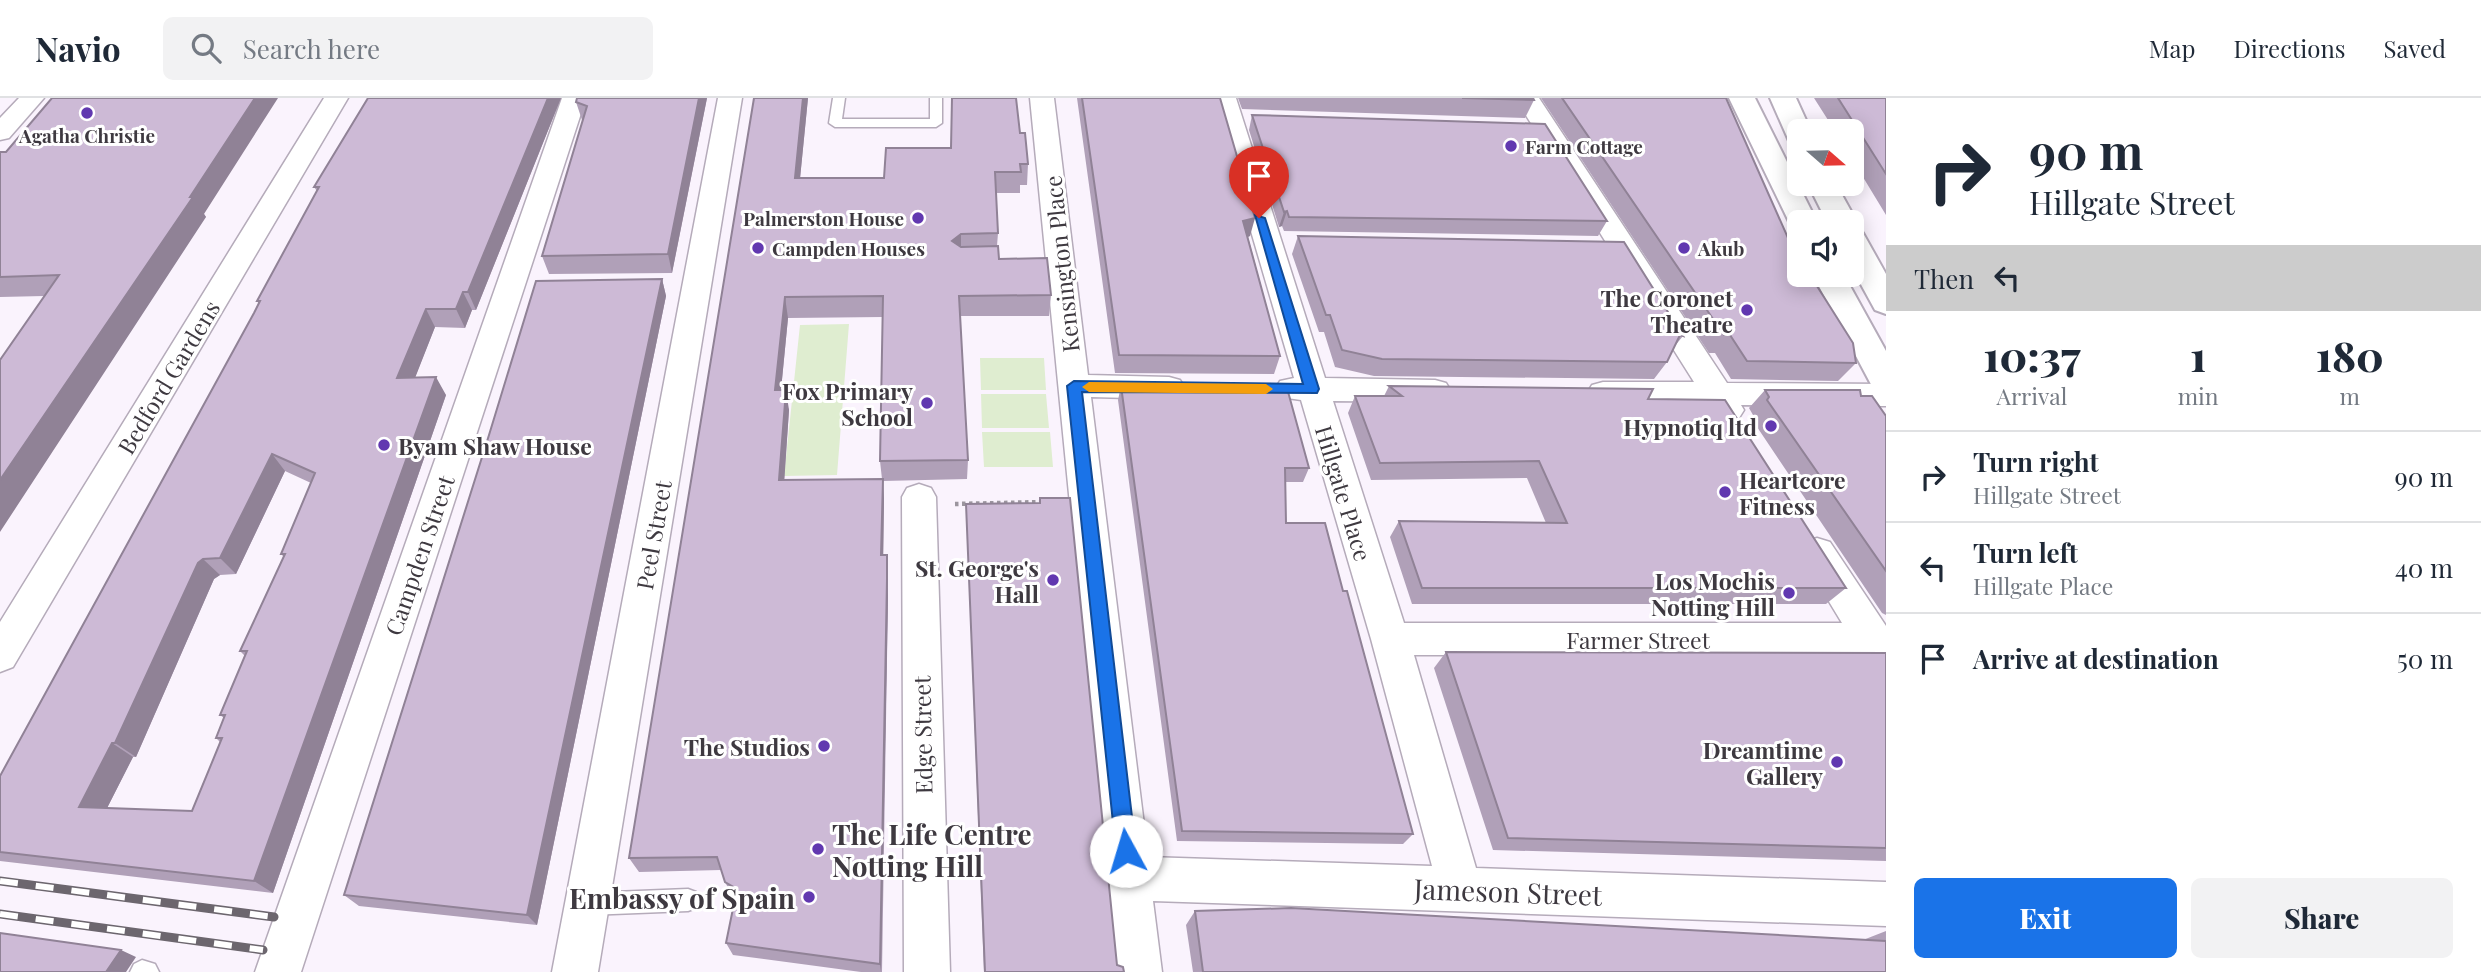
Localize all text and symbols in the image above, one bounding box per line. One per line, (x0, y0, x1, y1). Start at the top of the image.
search box (163, 17, 653, 80)
text: Navio (35, 26, 121, 70)
icon: search (187, 29, 225, 67)
text: Search here (243, 31, 380, 66)
text: Map (2149, 32, 2195, 64)
text: Directions (2233, 32, 2346, 64)
text: Saved (2384, 32, 2446, 64)
marker: Agatha Christie (79, 105, 95, 121)
text: 90 m (2029, 117, 2143, 182)
north arrow (1787, 119, 1864, 196)
map controls (1787, 119, 1864, 287)
place label: Agatha Christie (18, 122, 155, 148)
icon: right (1914, 126, 2005, 217)
place label: Farm Cottage (1525, 133, 1643, 159)
marker: Farm Cottage (1503, 138, 1519, 154)
pin (1229, 146, 1289, 218)
icon: arrive (1240, 157, 1278, 195)
street label: Kensington Place (1036, 174, 1086, 354)
text: Hillgate Street (2029, 180, 2235, 223)
place label: Palmerston House (743, 205, 904, 231)
marker: Palmerston House (910, 210, 926, 226)
button: sound (1787, 210, 1864, 287)
place label: Campden Houses (772, 235, 925, 261)
place label: Akub (1697, 235, 1744, 261)
marker: Campden Houses (750, 240, 766, 256)
marker: Akub (1676, 240, 1692, 256)
icon: left (1988, 259, 2026, 297)
text: Then (1914, 261, 1974, 296)
place label: The Coronet Theatre (1600, 282, 1734, 339)
street label: Bedford Gardens (110, 294, 226, 460)
marker: The Coronet Theatre (1739, 302, 1755, 318)
text: 10:37 (1983, 327, 2081, 383)
text: 1 (2190, 327, 2206, 383)
text: 180 (2316, 327, 2384, 383)
place label: Fox Primary School (782, 375, 913, 432)
text: Arrival (1996, 380, 2067, 411)
text: min (2178, 380, 2219, 411)
text: m (2340, 380, 2360, 411)
marker: Fox Primary School (919, 395, 935, 411)
place label: Hypnotiq ltd (1623, 411, 1757, 442)
marker: Hypnotiq ltd (1763, 418, 1779, 434)
street label: Hillgate Place (1309, 421, 1379, 565)
place label: Byam Shaw House (398, 430, 592, 461)
marker: Byam Shaw House (376, 437, 392, 453)
text: Turn right (1973, 444, 2099, 479)
icon: right (1914, 458, 1952, 496)
text: 90 m (2395, 459, 2453, 494)
place label: Heartcore Fitness (1739, 464, 1846, 521)
street label: Campden Street (377, 470, 461, 639)
street label: Peel Street (628, 477, 678, 592)
text: Hillgate Street (1973, 479, 2121, 510)
marker: Heartcore Fitness (1717, 484, 1733, 500)
text: Turn left (1973, 535, 2078, 570)
icon: left (1914, 549, 1952, 587)
text: 40 m (2395, 550, 2453, 585)
place label: St. George's Hall (915, 552, 1039, 609)
place label: Los Mochis Notting Hill (1651, 565, 1775, 622)
text: Hillgate Place (1973, 570, 2113, 601)
marker: St. George's Hall (1045, 572, 1061, 588)
marker: Los Mochis Notting Hill (1781, 585, 1797, 601)
street label: Farmer Street (1566, 624, 1711, 655)
icon: arrive (1914, 640, 1952, 678)
text: Arrive at destination (1973, 641, 2219, 676)
text: 50 m (2397, 641, 2453, 676)
street label: Edge Street (905, 675, 939, 794)
place label: The Studios (684, 731, 810, 762)
place label: Dreamtime Gallery (1703, 734, 1823, 791)
marker: The Studios (816, 738, 832, 754)
marker: Dreamtime Gallery (1829, 754, 1845, 770)
position arrow (1089, 814, 1163, 888)
place label: The Life Centre Notting Hill (832, 815, 1032, 884)
marker: The Life Centre Notting Hill (810, 841, 826, 857)
street label: Jameson Street (1412, 869, 1604, 913)
button: Exit (1914, 878, 2177, 958)
button: Share (2191, 878, 2453, 958)
place label: Embassy of Spain (569, 879, 795, 916)
marker: Embassy of Spain (801, 889, 817, 905)

